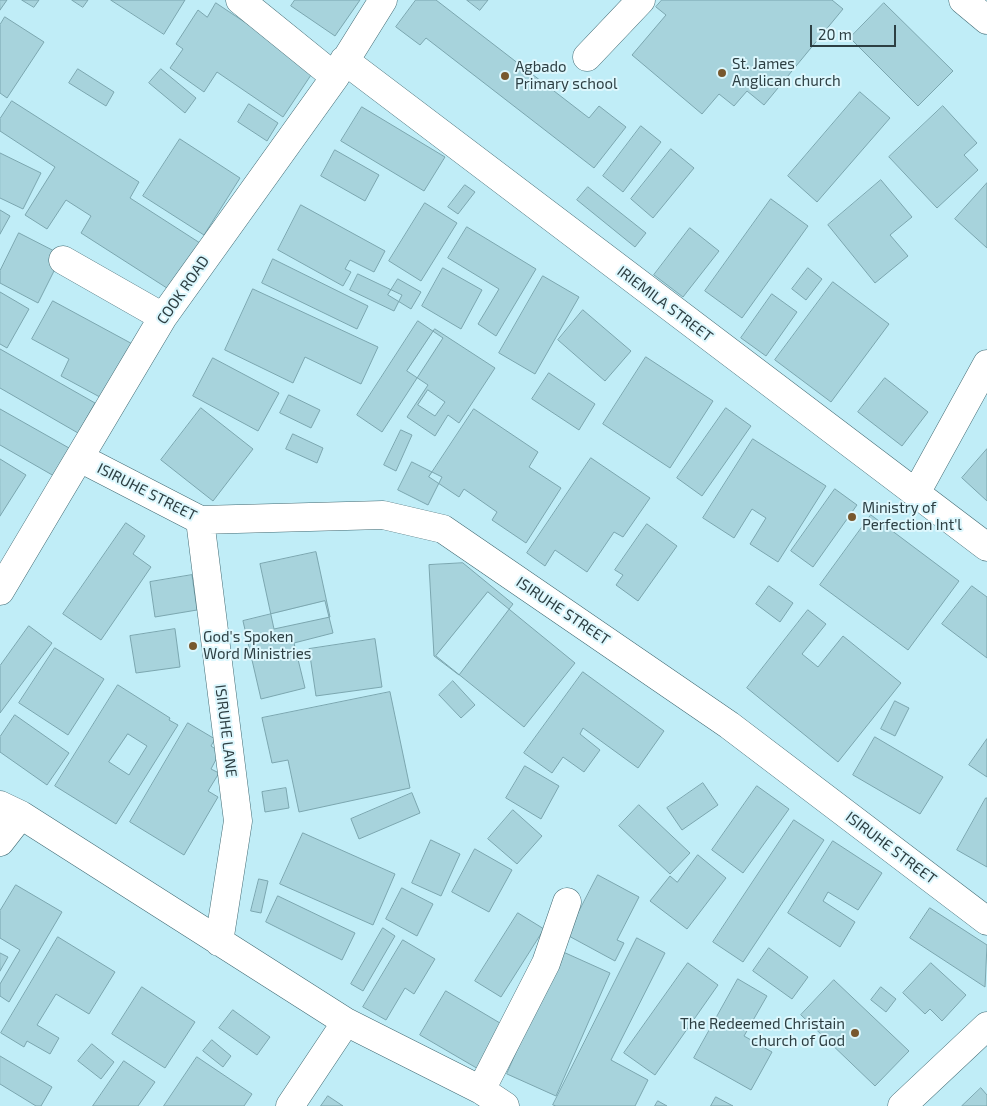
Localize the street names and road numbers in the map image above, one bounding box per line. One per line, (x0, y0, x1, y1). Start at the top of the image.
street label: COOK ROAD (153, 252, 213, 328)
street label: IRIEMILA STREET (614, 262, 716, 346)
street label: ISIRUHE STREET (94, 459, 200, 525)
street label: ISIRUHE STREET (513, 573, 613, 649)
street label: ISIRUHE LANE (211, 684, 241, 778)
street label: ISIRUHE STREET (842, 808, 940, 888)

